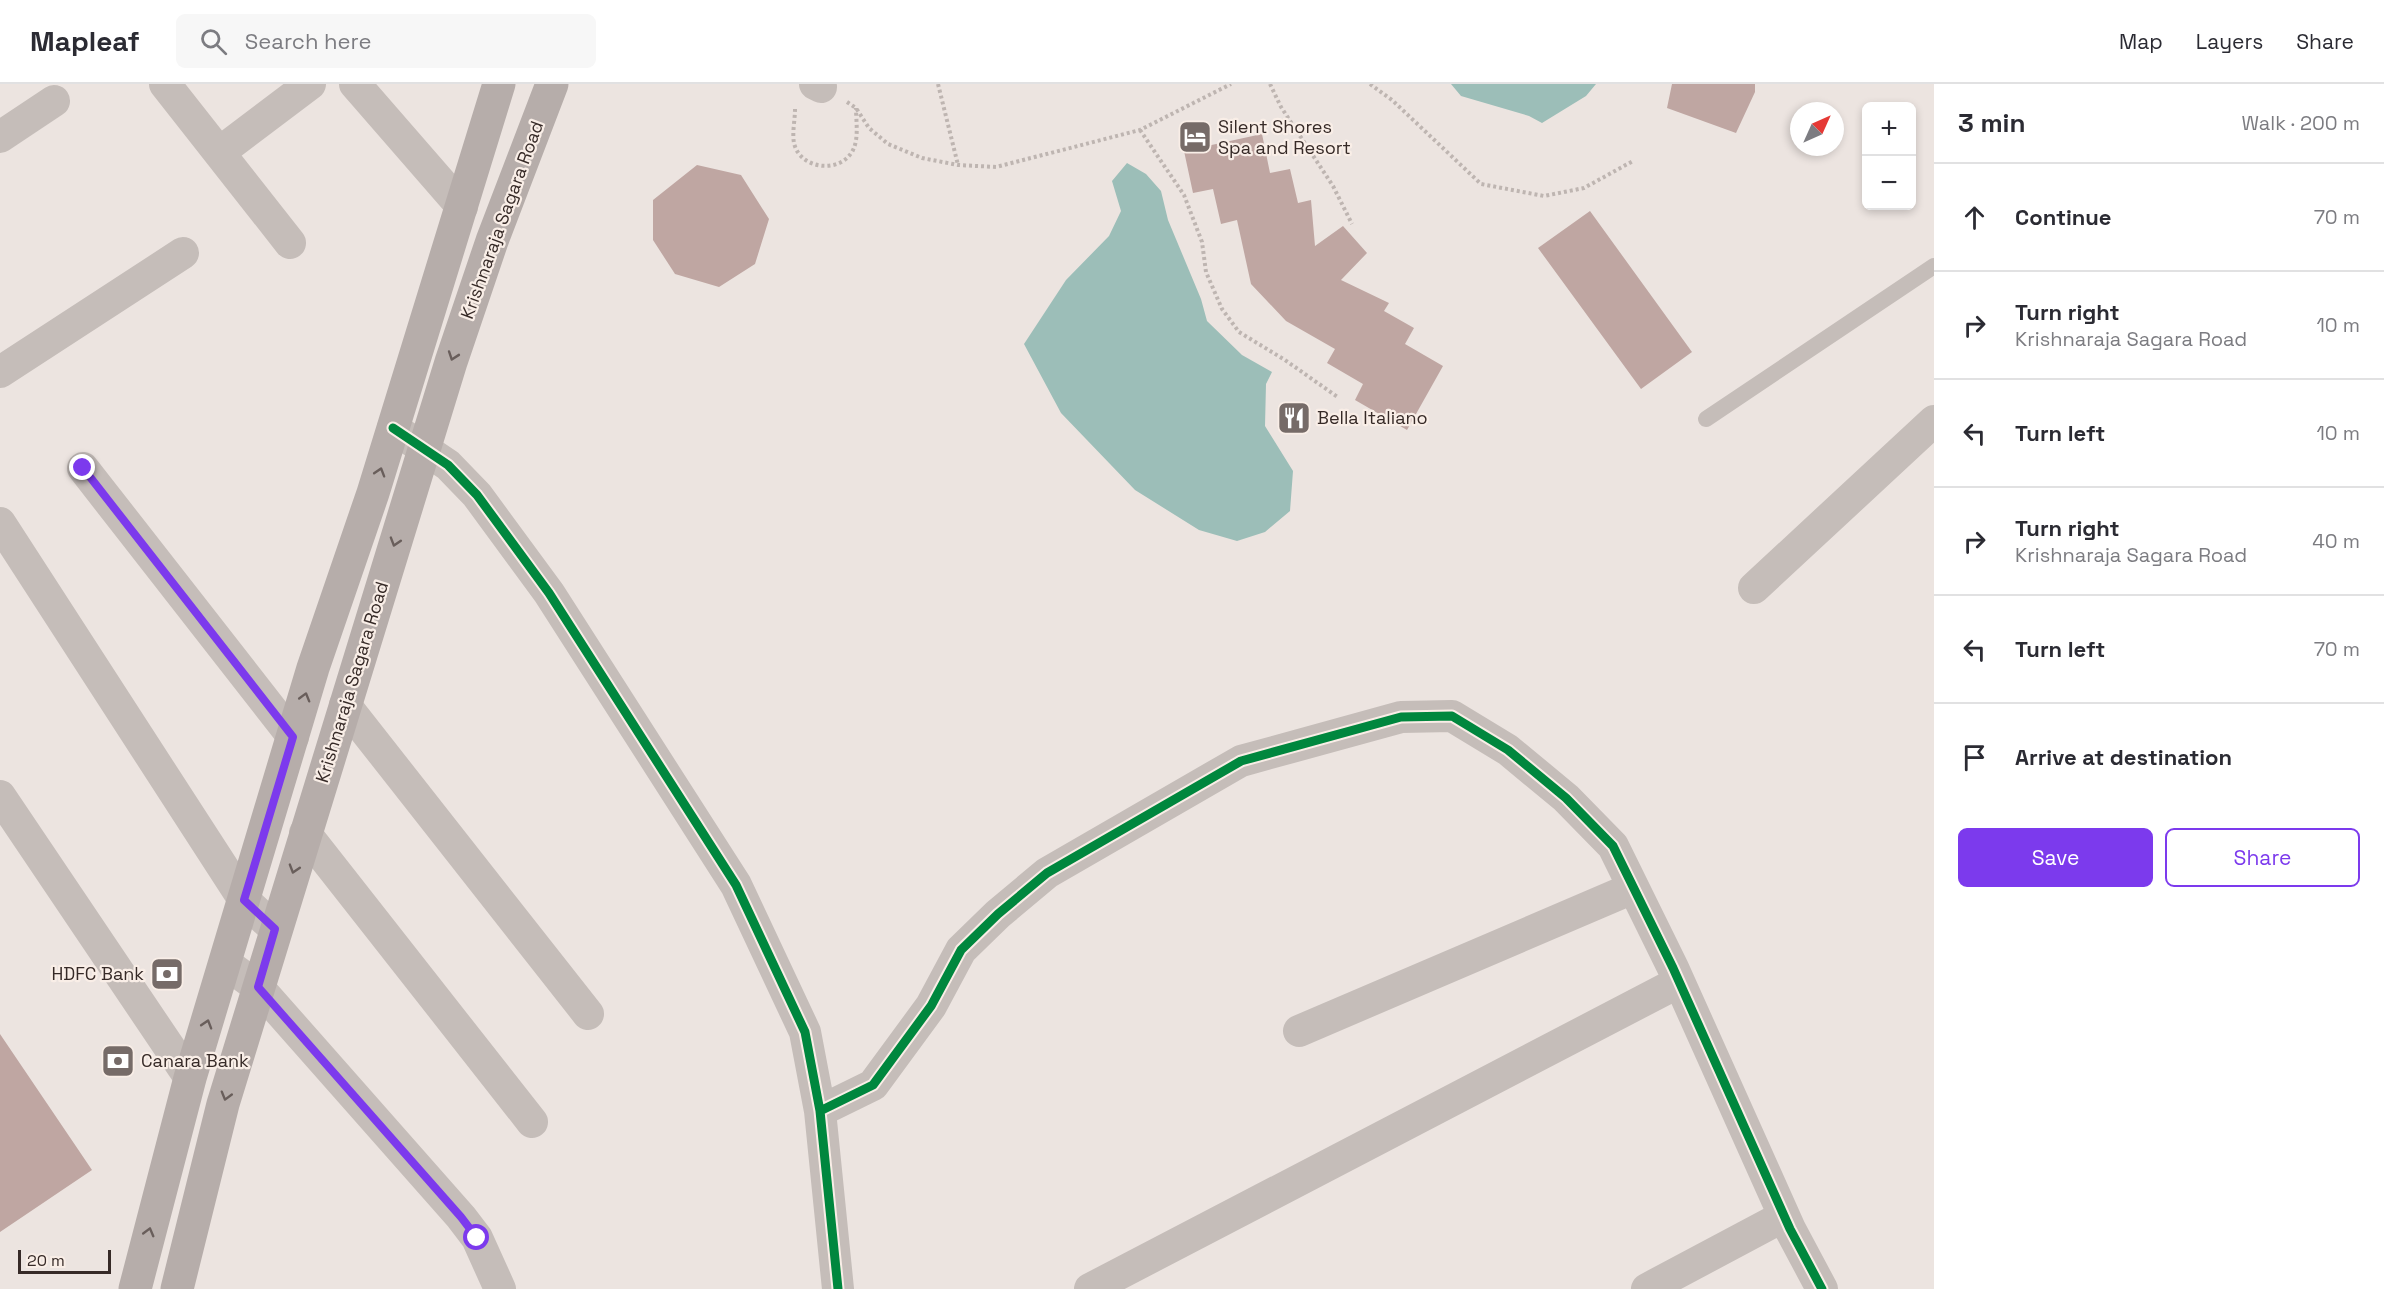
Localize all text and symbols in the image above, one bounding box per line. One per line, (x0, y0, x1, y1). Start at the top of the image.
search box (176, 14, 596, 68)
text: Mapleaf (30, 23, 140, 59)
icon: search (197, 25, 230, 58)
text: Search here (245, 27, 372, 55)
text: Map (2119, 28, 2163, 55)
text: Layers (2196, 28, 2263, 55)
text: Share (2296, 28, 2354, 55)
north arrow (1790, 102, 1844, 156)
map controls (1862, 102, 1916, 210)
button: + (1862, 102, 1916, 156)
text: 3 min (1958, 106, 2026, 140)
text: Walk · 200 m (2241, 110, 2360, 136)
place label: Silent Shores Spa and Resort (1218, 115, 1351, 159)
street label: Krishnaraja Sagara Road (455, 118, 548, 322)
hotel icon: Silent Shores Spa and Resort (1177, 119, 1213, 155)
button: − (1862, 156, 1916, 210)
icon: ahead (1958, 201, 1991, 234)
text: Continue (2015, 203, 2111, 231)
text: 70 m (2314, 204, 2360, 230)
text: Turn right (2015, 298, 2120, 326)
icon: right (1958, 309, 1991, 342)
text: 10 m (2316, 312, 2360, 338)
text: Krishnaraja Sagara Road (2015, 326, 2247, 352)
one-way arrow (447, 350, 460, 361)
restaurant icon: Bella Italiano (1276, 400, 1312, 436)
place label: Bella Italiano (1317, 406, 1428, 429)
icon: left (1958, 417, 1991, 450)
text: Turn left (2015, 419, 2105, 447)
text: 10 m (2316, 420, 2360, 446)
route end (69, 454, 95, 480)
one-way arrow (372, 467, 385, 478)
text: Turn right (2015, 514, 2120, 542)
icon: right (1958, 525, 1991, 558)
text: 40 m (2312, 528, 2360, 554)
one-way arrow (390, 536, 402, 547)
text: Krishnaraja Sagara Road (2015, 542, 2247, 568)
street label: Krishnaraja Sagara Road (310, 579, 393, 785)
icon: left (1958, 633, 1991, 666)
text: Turn left (2015, 635, 2105, 663)
text: 70 m (2314, 636, 2360, 662)
one-way arrow (298, 692, 310, 702)
icon: arrive (1958, 741, 1991, 774)
text: Arrive at destination (2015, 743, 2232, 771)
button: Save (1958, 828, 2153, 887)
button: Share (2165, 828, 2360, 887)
one-way arrow (289, 863, 301, 874)
bank icon: HDFC Bank (149, 956, 185, 992)
place label: HDFC Bank (52, 962, 144, 985)
one-way arrow (200, 1019, 212, 1030)
bank icon: Canara Bank (100, 1043, 136, 1079)
place label: Canara Bank (141, 1049, 249, 1072)
one-way arrow (221, 1090, 233, 1101)
route start (463, 1224, 489, 1250)
one-way arrow (142, 1228, 155, 1238)
scale bar (18, 1247, 111, 1274)
text: 20 m (27, 1250, 65, 1271)

